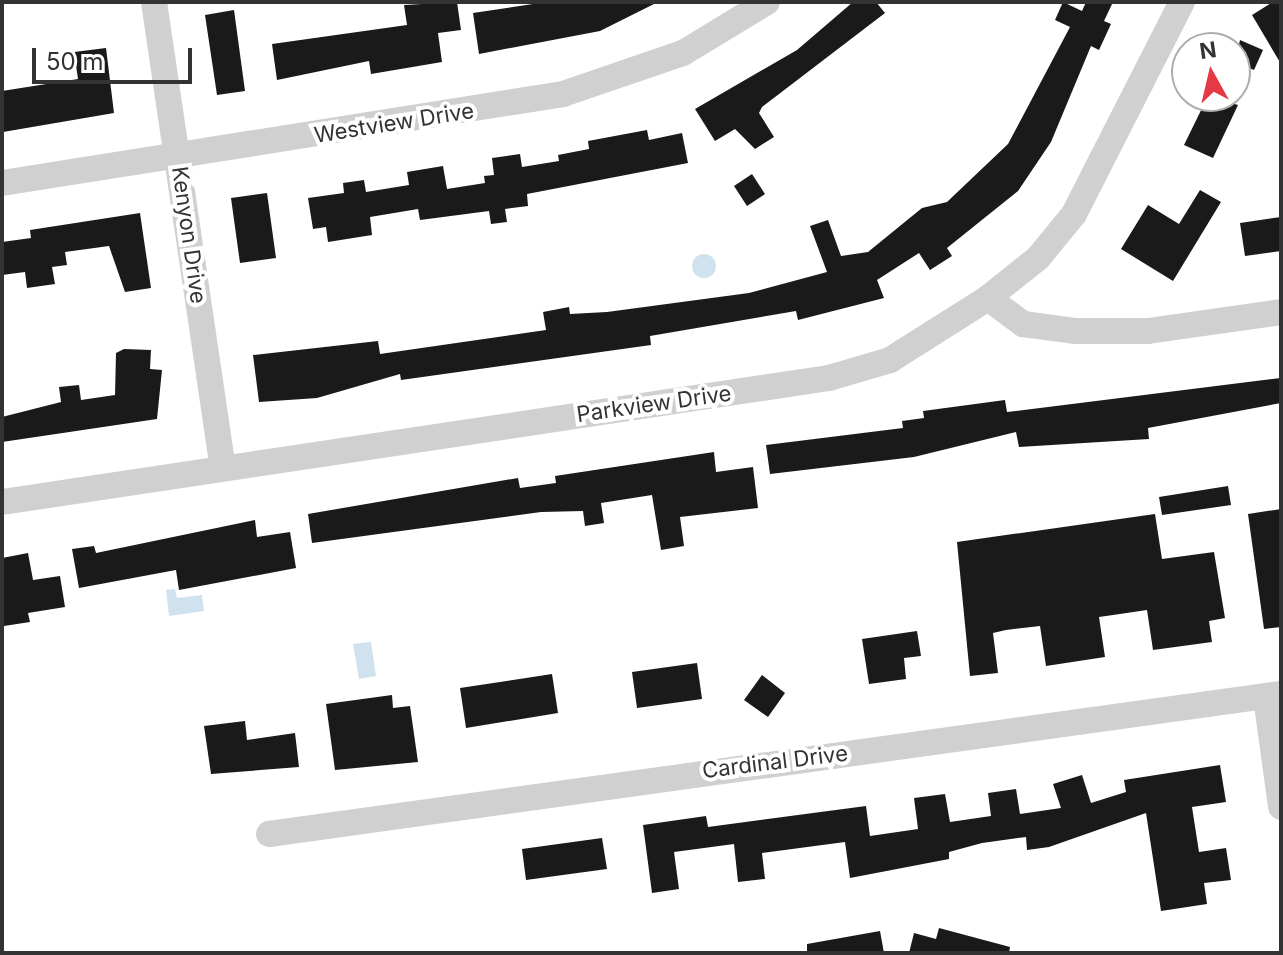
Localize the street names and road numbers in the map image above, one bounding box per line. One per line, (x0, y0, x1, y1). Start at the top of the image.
street label: Westview Drive (312, 97, 476, 149)
street label: Kenyon Drive (166, 165, 212, 305)
street label: Parkview Drive (575, 380, 733, 428)
street label: Cardinal Drive (701, 740, 849, 784)

